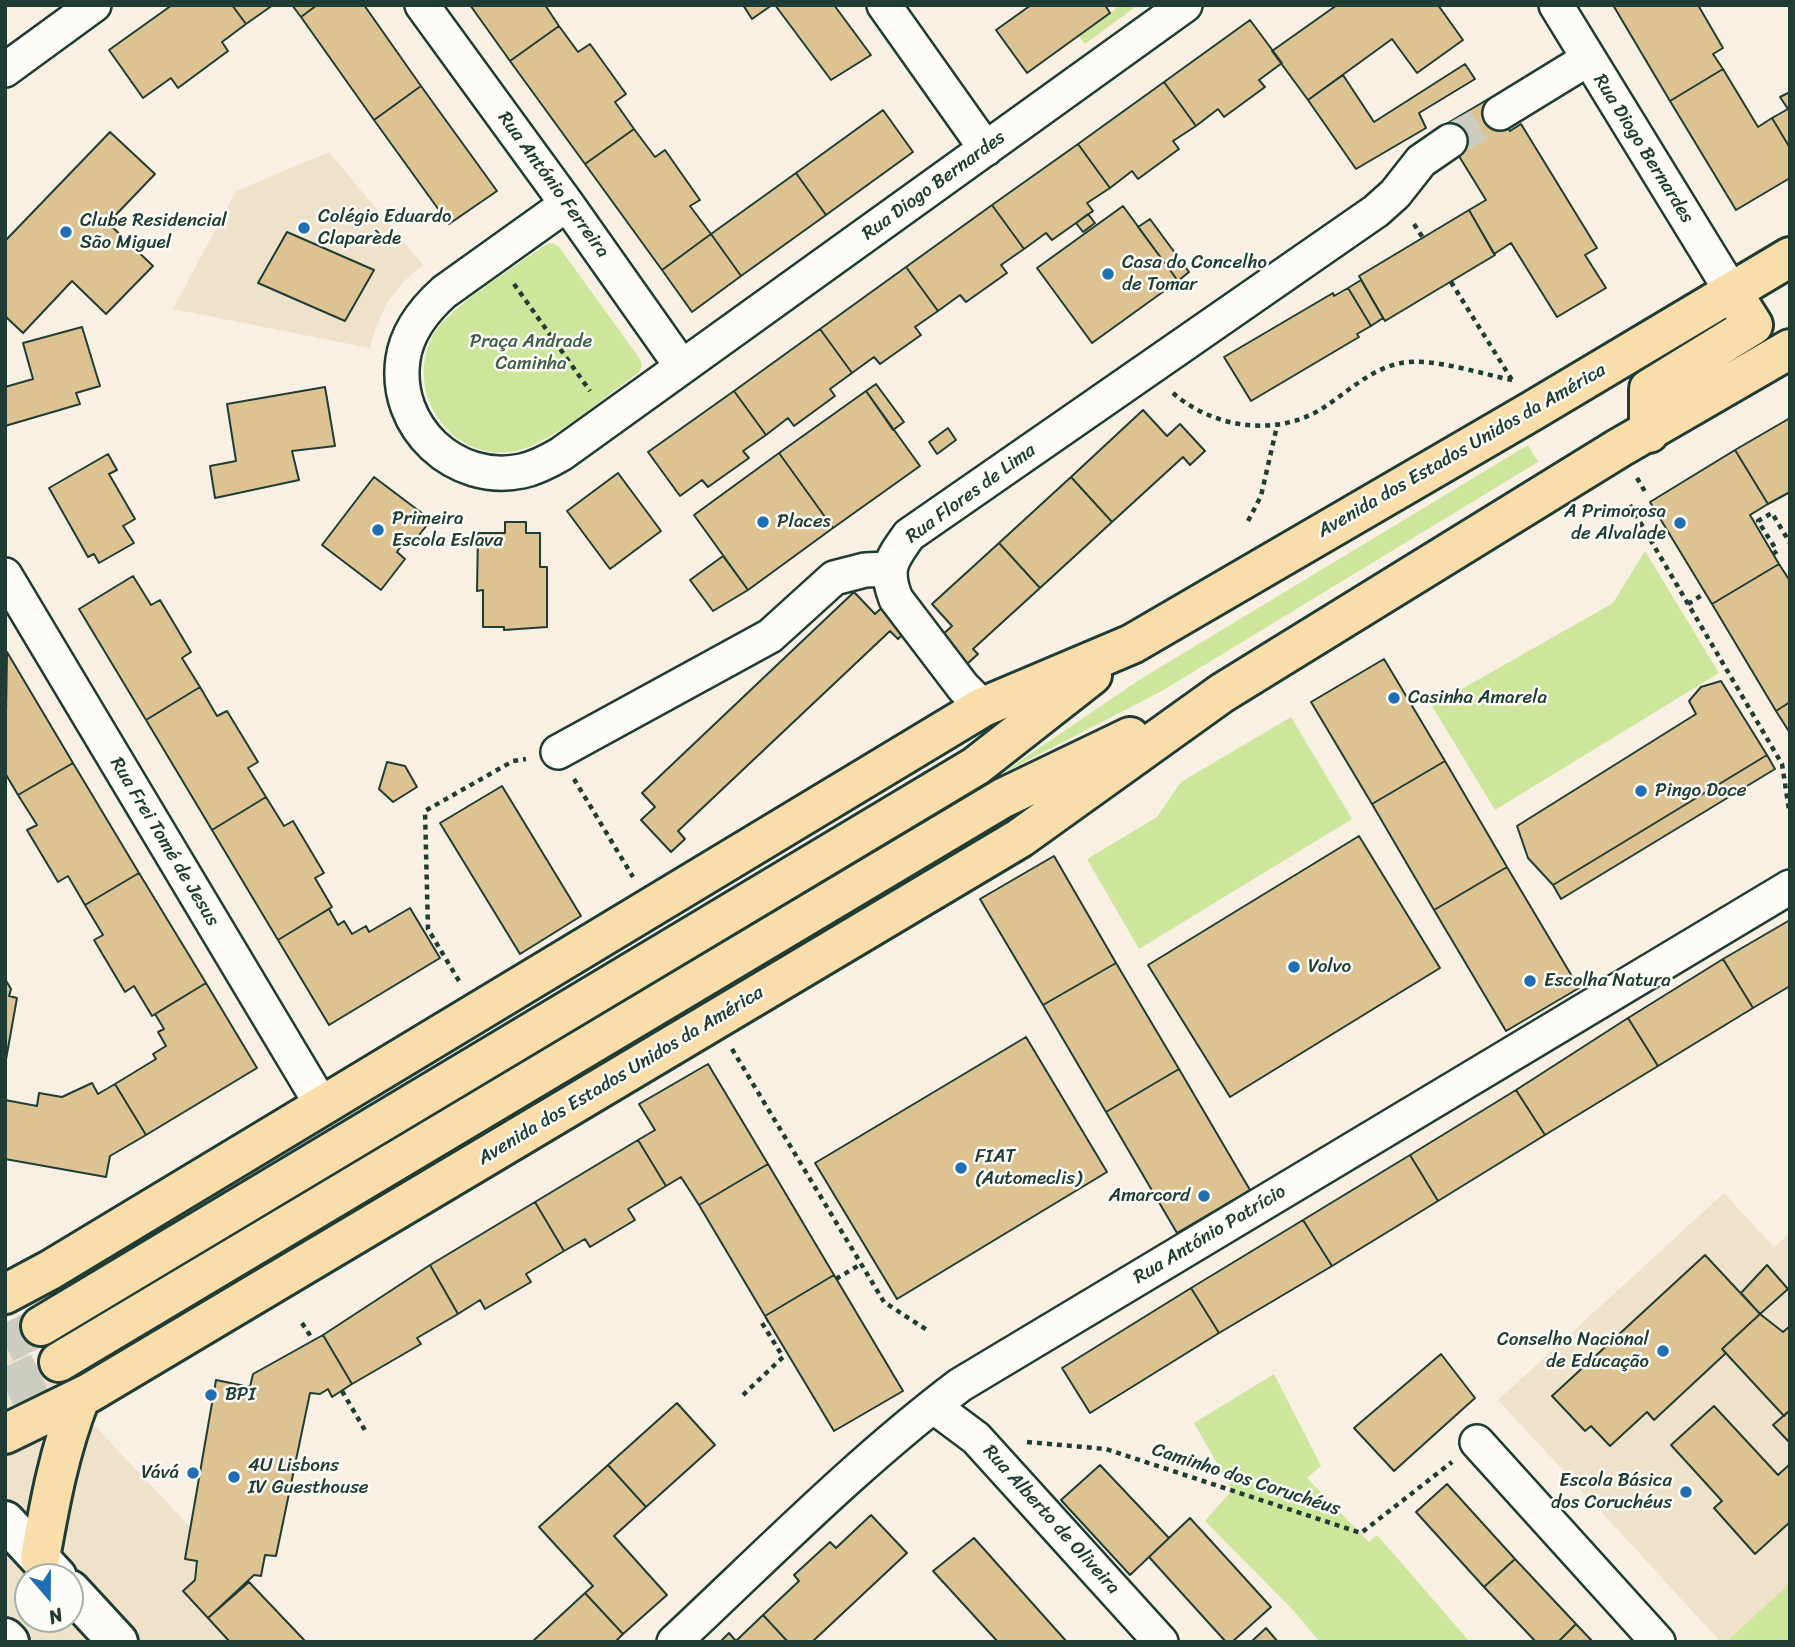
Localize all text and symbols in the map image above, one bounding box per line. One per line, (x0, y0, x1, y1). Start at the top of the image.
street label: Rua Diogo Bernardes (1588, 70, 1698, 228)
street label: Rua António Ferreira (492, 107, 614, 263)
street label: Rua Diogo Bernardes (858, 126, 1010, 246)
place label: Colégio Eduardo Claparède (318, 206, 451, 250)
place label: Clube Residencial São Miguel (80, 210, 227, 254)
marker: Colégio Eduardo Claparède (296, 220, 312, 236)
marker: Clube Residencial São Miguel (58, 224, 74, 240)
place label: Casa do Concelho de Tomar (1122, 252, 1267, 296)
marker: Casa do Concelho de Tomar (1100, 266, 1116, 282)
park label: Praça Andrade Caminha (470, 331, 592, 375)
street label: Avenida dos Estados Unidos da América (1314, 359, 1610, 543)
street label: Rua Flores de Lima (902, 439, 1040, 549)
place label: A Primorosa de Alvalade (1564, 501, 1666, 545)
place label: Primeira Escola Eslava (392, 508, 503, 552)
place label: Places (777, 511, 831, 533)
marker: Places (755, 514, 771, 530)
marker: A Primorosa de Alvalade (1672, 515, 1688, 531)
marker: Primeira Escola Eslava (370, 522, 386, 538)
place label: Casinha Amarela (1408, 687, 1547, 709)
marker: Casinha Amarela (1386, 690, 1402, 706)
street label: Rua Frei Tomé de Jesus (104, 753, 224, 931)
place label: Pingo Doce (1655, 780, 1746, 802)
marker: Pingo Doce (1633, 783, 1649, 799)
place label: Volvo (1308, 956, 1351, 978)
marker: Volvo (1286, 959, 1302, 975)
place label: Escolha Natura (1544, 970, 1671, 992)
marker: Escolha Natura (1522, 973, 1538, 989)
street label: Avenida dos Estados Unidos da América (474, 982, 768, 1170)
place label: FIAT (Automeclis) (975, 1146, 1082, 1190)
marker: FIAT (Automeclis) (953, 1160, 969, 1176)
street label: Rua António Patrício (1130, 1181, 1290, 1289)
place label: Amarcord (1109, 1185, 1190, 1207)
marker: Amarcord (1196, 1188, 1212, 1204)
place label: Conselho Nacional de Educação (1497, 1329, 1649, 1373)
marker: Conselho Nacional de Educação (1655, 1343, 1671, 1359)
place label: BPI (225, 1384, 256, 1406)
marker: BPI (203, 1387, 219, 1403)
street label: Caminho dos Coruchéus (1149, 1439, 1343, 1521)
street label: Rua Alberto de Oliveira (978, 1440, 1124, 1600)
place label: 4U Lisbons IV Guesthouse (248, 1455, 369, 1499)
place label: Vává (141, 1462, 179, 1484)
marker: Vává (185, 1465, 201, 1481)
marker: 4U Lisbons IV Guesthouse (226, 1469, 242, 1485)
place label: Escola Básica dos Coruchéus (1551, 1470, 1672, 1514)
marker: Escola Básica dos Coruchéus (1678, 1484, 1694, 1500)
north arrow (14, 1563, 84, 1633)
text: N (44, 1599, 68, 1634)

